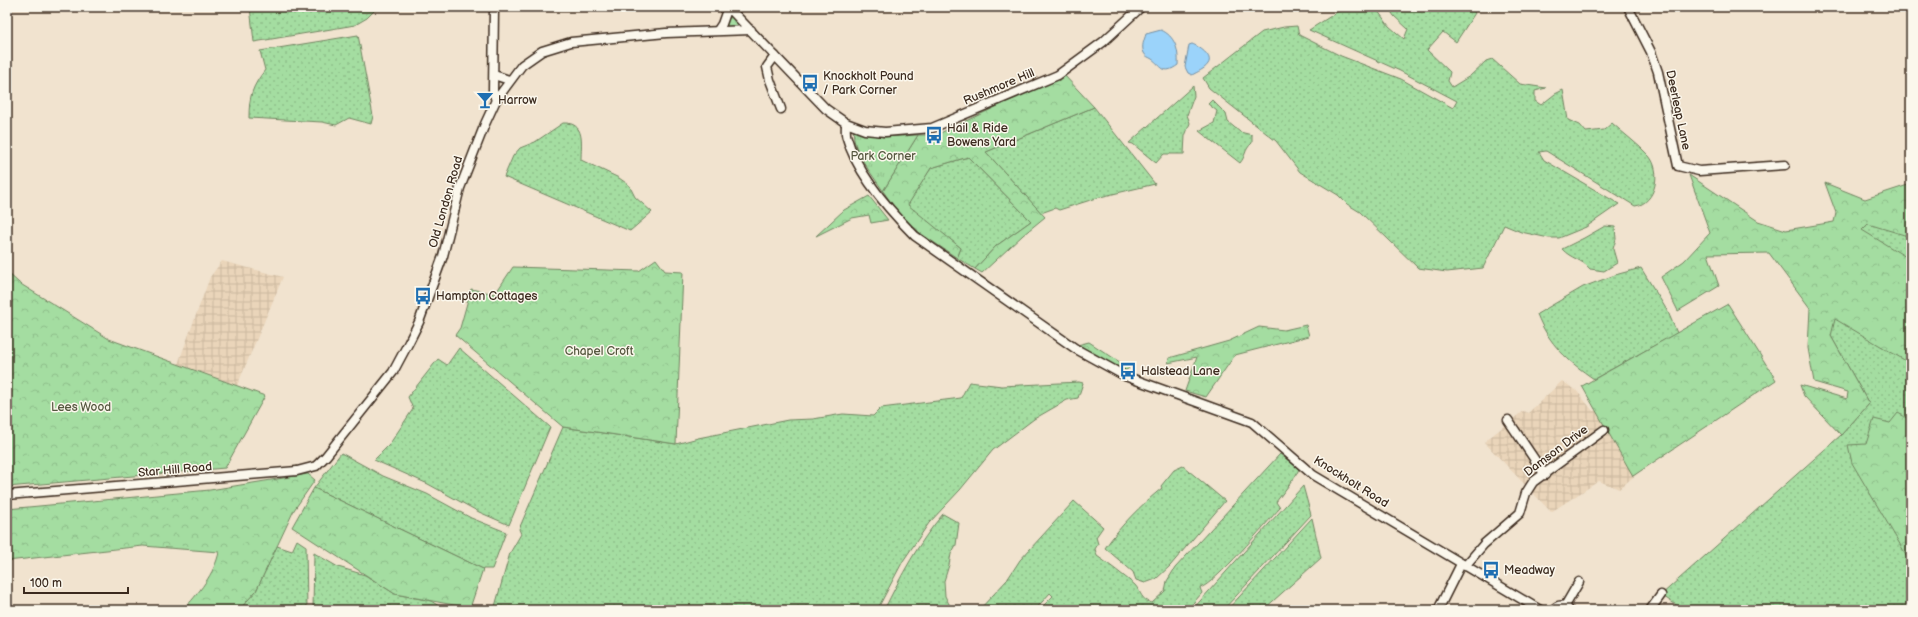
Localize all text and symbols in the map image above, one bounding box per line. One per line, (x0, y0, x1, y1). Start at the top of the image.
street label: Rushmore Hill (961, 65, 1037, 109)
place label: Knockholt Pound / Park Corner (823, 69, 914, 98)
street label: Deerleap Lane (1662, 69, 1694, 151)
bus stop icon: Knockholt Pound / Park Corner (800, 73, 820, 93)
bar icon: Harrow (475, 90, 495, 110)
place label: Harrow (498, 93, 537, 108)
place label: Hail & Ride Bowens Yard (947, 121, 1016, 150)
bus stop icon: Hail & Ride Bowens Yard (924, 125, 944, 145)
park label: Park Corner (850, 149, 916, 164)
street label: Old London Road (426, 154, 466, 250)
bus stop icon: Hampton Cottages (413, 286, 433, 306)
place label: Hampton Cottages (436, 289, 538, 304)
park label: Chapel Croft (565, 344, 634, 359)
bus stop icon: Halstead Lane (1118, 361, 1138, 381)
place label: Halstead Lane (1141, 364, 1220, 379)
park label: Lees Wood (51, 400, 111, 415)
street label: Damson Drive (1521, 422, 1591, 480)
street label: Knockholt Road (1311, 453, 1391, 511)
street label: Star Hill Road (137, 459, 213, 481)
bus stop icon: Meadway (1481, 560, 1501, 580)
place label: Meadway (1504, 563, 1555, 578)
scale bar (24, 569, 128, 595)
text: 100 m (30, 576, 62, 591)

